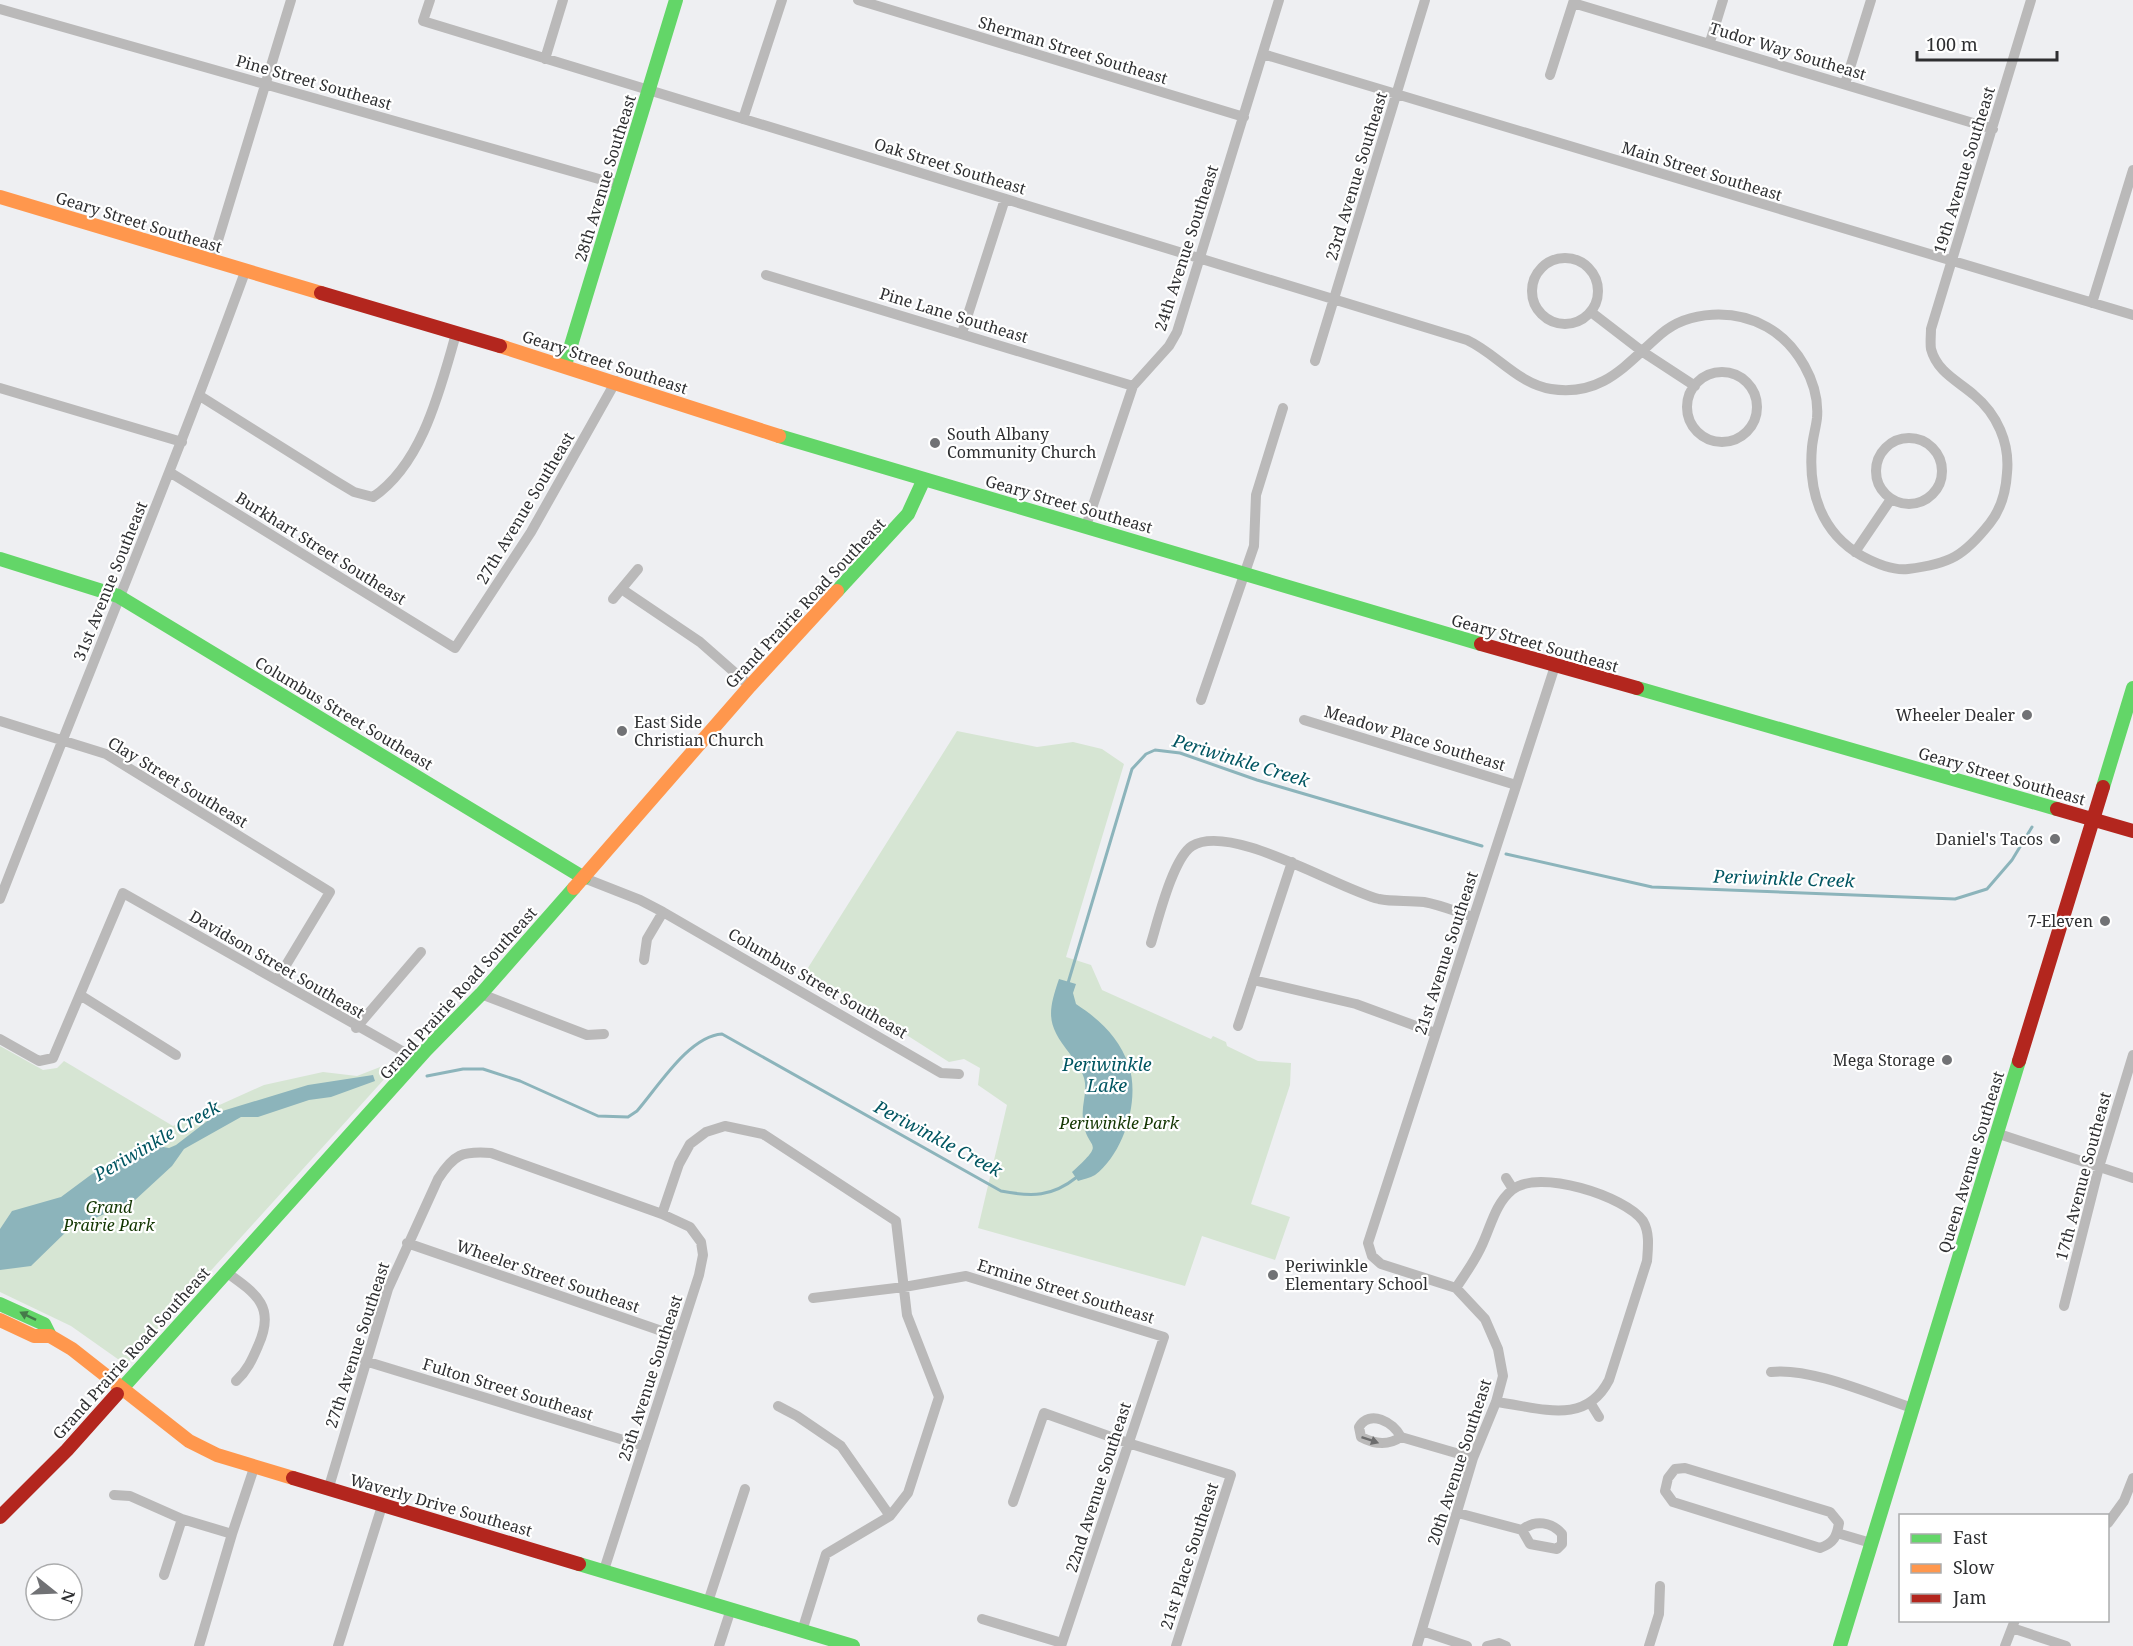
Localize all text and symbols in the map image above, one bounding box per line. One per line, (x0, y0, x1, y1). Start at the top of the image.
street label: Sherman Street Southeast (976, 11, 1171, 89)
street label: Tudor Way Southeast (1707, 17, 1869, 85)
scale bar (1917, 24, 2056, 62)
text: 100 m (1926, 32, 1978, 56)
street label: Pine Street Southeast (234, 49, 395, 115)
street label: 19th Avenue Southeast (1928, 83, 2000, 256)
street label: 23rd Avenue Southeast (1320, 89, 1392, 263)
street label: 28th Avenue Southeast (569, 91, 641, 264)
street label: Oak Street Southeast (871, 132, 1029, 200)
street label: Main Street Southeast (1619, 136, 1785, 206)
street label: 24th Avenue Southeast (1149, 162, 1223, 334)
street label: Geary Street Southeast (53, 186, 225, 258)
street label: Pine Lane Southeast (877, 282, 1031, 348)
street label: Geary Street Southeast (519, 325, 691, 399)
place label: South Albany Community Church (947, 423, 1096, 463)
street label: 27th Avenue Southeast (471, 428, 579, 588)
marker: South Albany Community Church (928, 436, 942, 450)
street label: Geary Street Southeast (983, 470, 1155, 538)
street label: Burkhart Street Southeast (232, 486, 411, 610)
street label: 31st Avenue Southeast (68, 497, 152, 664)
street label: Grand Prairie Road Southeast (720, 513, 890, 693)
street label: Geary Street Southeast (1449, 609, 1621, 677)
street label: Columbus Street Southeast (251, 651, 437, 775)
street label: Meadow Place Southeast (1322, 700, 1509, 776)
place label: Wheeler Dealer (1895, 704, 2015, 726)
marker: Wheeler Dealer (2020, 708, 2034, 722)
place label: East Side Christian Church (634, 711, 764, 751)
marker: East Side Christian Church (615, 724, 629, 738)
water label: Periwinkle Creek (1169, 728, 1313, 792)
street label: Clay Street Southeast (104, 731, 252, 833)
street label: Geary Street Southeast (1916, 742, 2088, 810)
place label: Daniel's Tacos (1936, 828, 2043, 850)
marker: Daniel's Tacos (2048, 832, 2062, 846)
water label: Periwinkle Creek (1712, 864, 1856, 892)
street label: 21st Avenue Southeast (1409, 868, 1483, 1037)
street label: Grand Prairie Road Southeast (374, 902, 542, 1084)
street label: Davidson Street Southeast (185, 905, 369, 1023)
place label: 7-Eleven (2027, 910, 2093, 932)
marker: 7-Eleven (2098, 914, 2112, 928)
street label: Columbus Street Southeast (724, 923, 912, 1044)
place label: Mega Storage (1833, 1049, 1935, 1071)
water label: Periwinkle Lake (1061, 1052, 1152, 1097)
marker: Mega Storage (1940, 1053, 1954, 1067)
street label: Queen Avenue Southeast (1933, 1068, 2009, 1256)
street label: 17th Avenue Southeast (2050, 1089, 2116, 1263)
water label: Periwinkle Creek (88, 1094, 224, 1186)
water label: Periwinkle Creek (869, 1094, 1007, 1182)
park label: Periwinkle Park (1058, 1112, 1180, 1134)
park label: Grand Prairie Park (62, 1196, 156, 1236)
street label: Wheeler Street Southeast (453, 1234, 643, 1318)
street label: Ermine Street Southeast (975, 1254, 1157, 1329)
place label: Periwinkle Elementary School (1285, 1255, 1428, 1295)
street label: 27th Avenue Southeast (320, 1259, 394, 1431)
street label: Grand Prairie Road Southeast (47, 1262, 215, 1444)
marker: Periwinkle Elementary School (1266, 1268, 1280, 1282)
street label: 25th Avenue Southeast (613, 1292, 687, 1464)
one-way arrow (19, 1312, 36, 1321)
street label: Fulton Street Southeast (420, 1353, 596, 1425)
street label: 20th Avenue Southeast (1422, 1376, 1496, 1548)
street label: 22nd Avenue Southeast (1060, 1399, 1136, 1575)
one-way arrow (1362, 1435, 1380, 1445)
street label: Waverly Drive Southeast (347, 1468, 535, 1542)
street label: 21st Place Southeast (1155, 1479, 1223, 1632)
legend (1899, 1514, 2109, 1622)
text: Fast (1953, 1525, 1988, 1549)
text: Slow (1953, 1555, 1995, 1579)
north arrow (24, 1562, 84, 1622)
text: Jam (1952, 1585, 1987, 1609)
text: N (56, 1587, 81, 1606)

